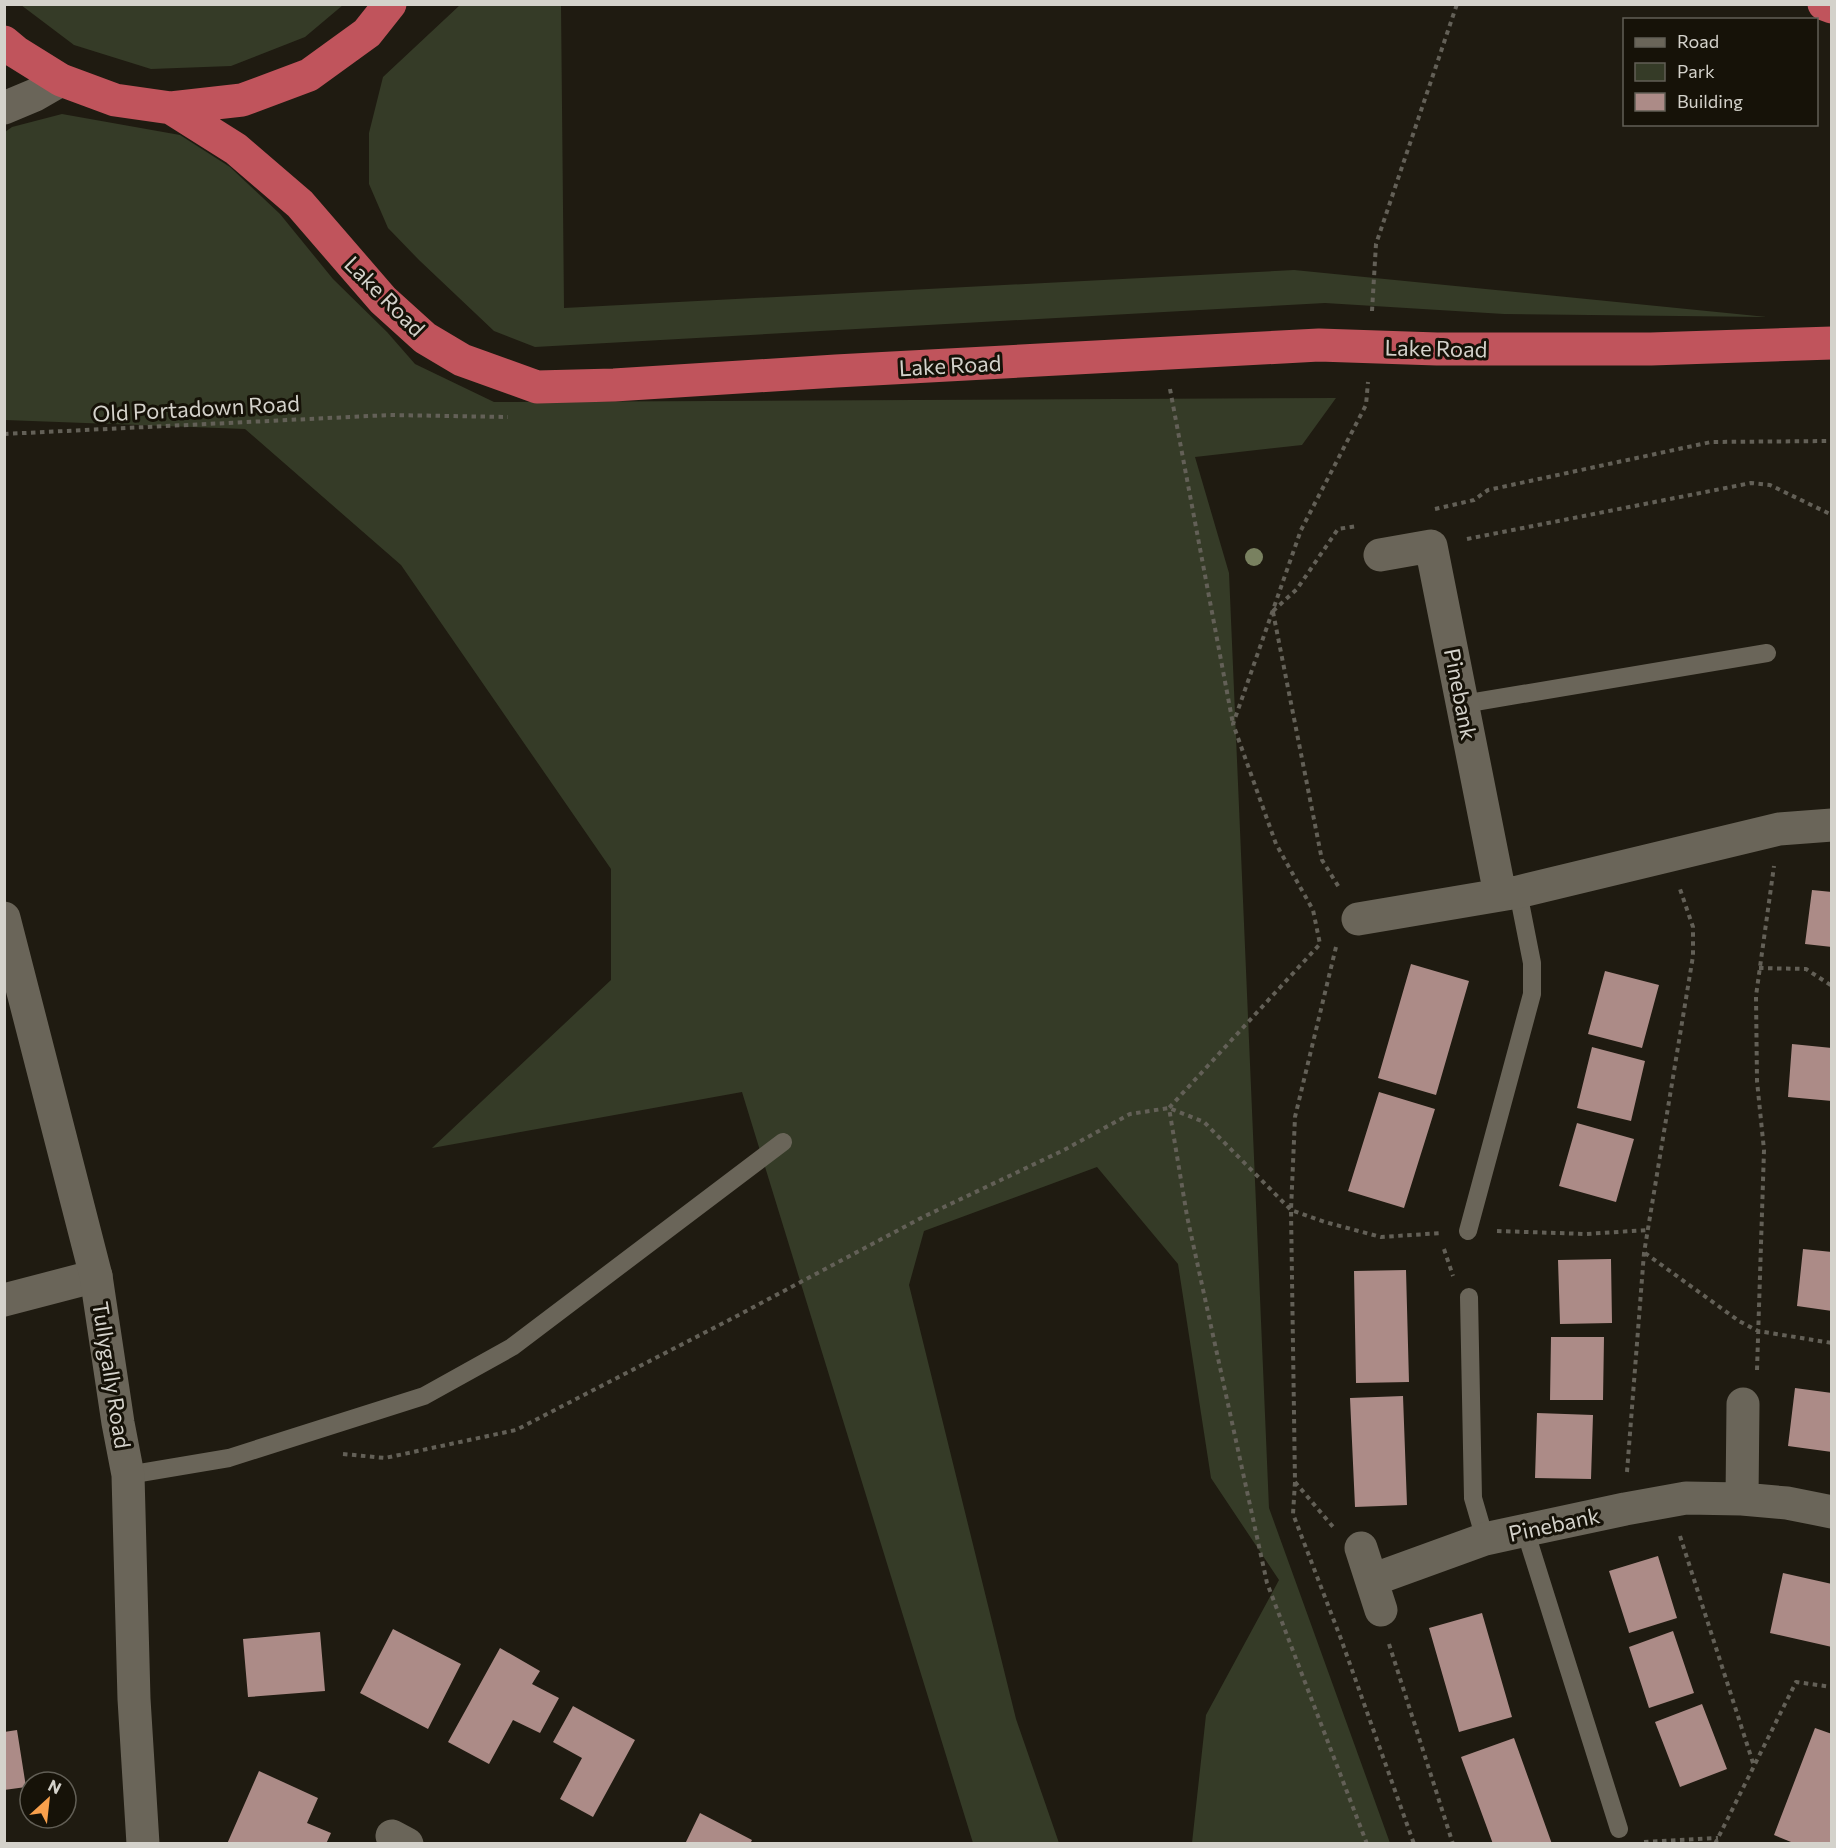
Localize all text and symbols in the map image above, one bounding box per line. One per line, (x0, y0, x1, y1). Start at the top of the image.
legend (1623, 18, 1818, 126)
text: Road (1677, 30, 1719, 52)
text: Park (1677, 60, 1715, 82)
text: Building (1677, 90, 1743, 112)
street label: Lake Road (339, 250, 431, 342)
street label: Lake Road (1384, 334, 1488, 362)
street label: Lake Road (898, 349, 1002, 381)
street label: Old Portadown Road (92, 389, 300, 427)
street label: Pinebank (1439, 646, 1483, 742)
street label: Tullygally Road (87, 1300, 137, 1450)
street label: Pinebank (1506, 1501, 1602, 1547)
north arrow (18, 1770, 78, 1830)
text: N (45, 1775, 65, 1797)

